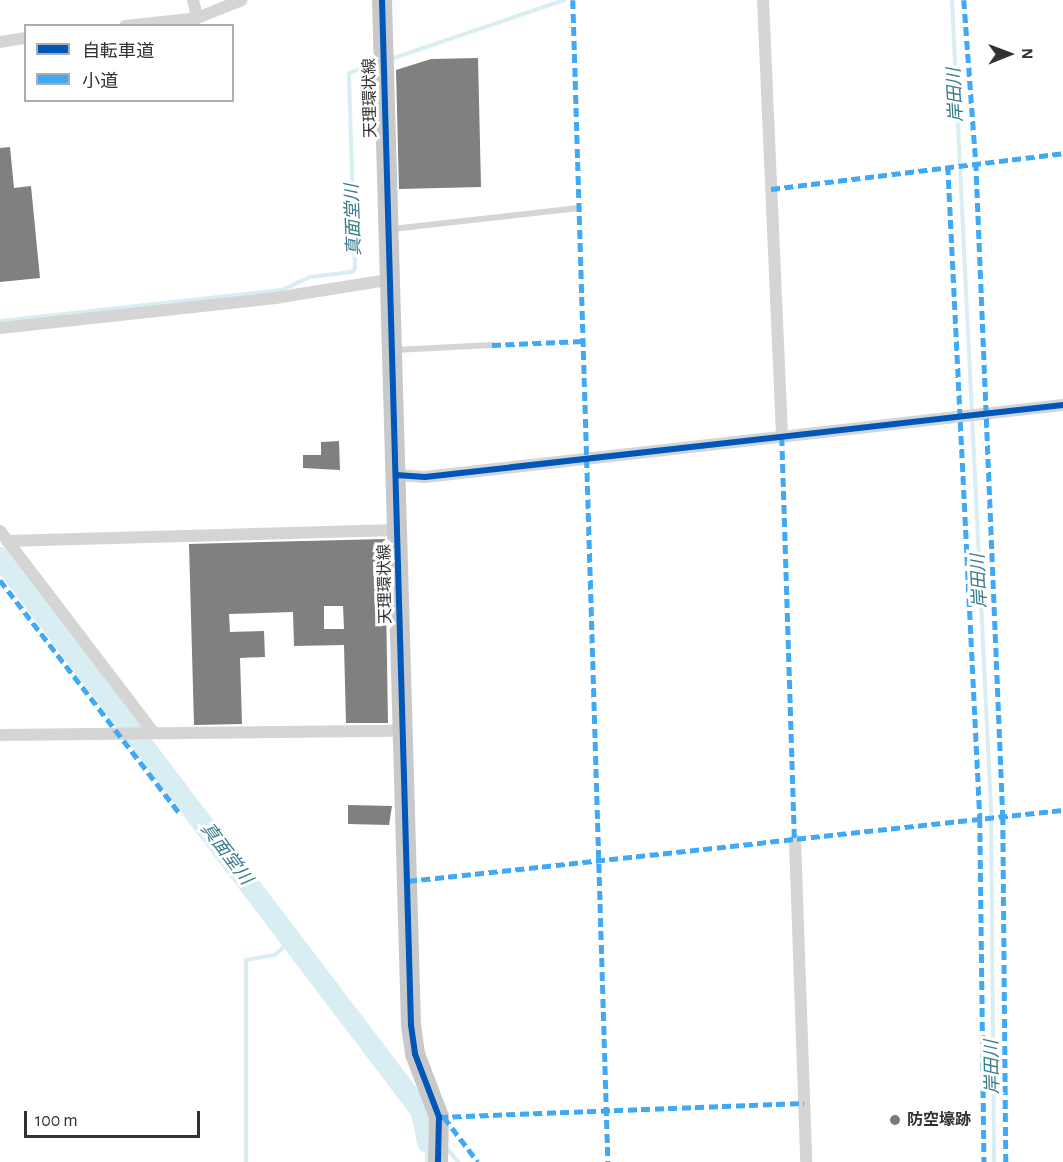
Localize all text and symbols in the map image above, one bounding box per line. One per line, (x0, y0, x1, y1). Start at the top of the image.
legend (24, 24, 234, 102)
north arrow (979, 24, 1039, 84)
text: 自転車道 (82, 43, 154, 61)
text: N (1019, 48, 1035, 59)
street label: 天理環状線 (360, 58, 380, 138)
water label: 岸田川 (944, 67, 968, 123)
text: 小道 (82, 73, 118, 91)
water label: 真面堂川 (342, 184, 366, 256)
street label: 天理環状線 (375, 544, 395, 624)
water label: 岸田川 (968, 553, 992, 609)
water label: 真面堂川 (196, 819, 256, 889)
water label: 岸田川 (982, 1040, 1004, 1094)
scale bar (27, 1099, 202, 1137)
place label: 防空壕跡 (907, 1110, 971, 1130)
text: 100 m (35, 1112, 78, 1130)
marker: 防空壕跡 (888, 1113, 902, 1127)

